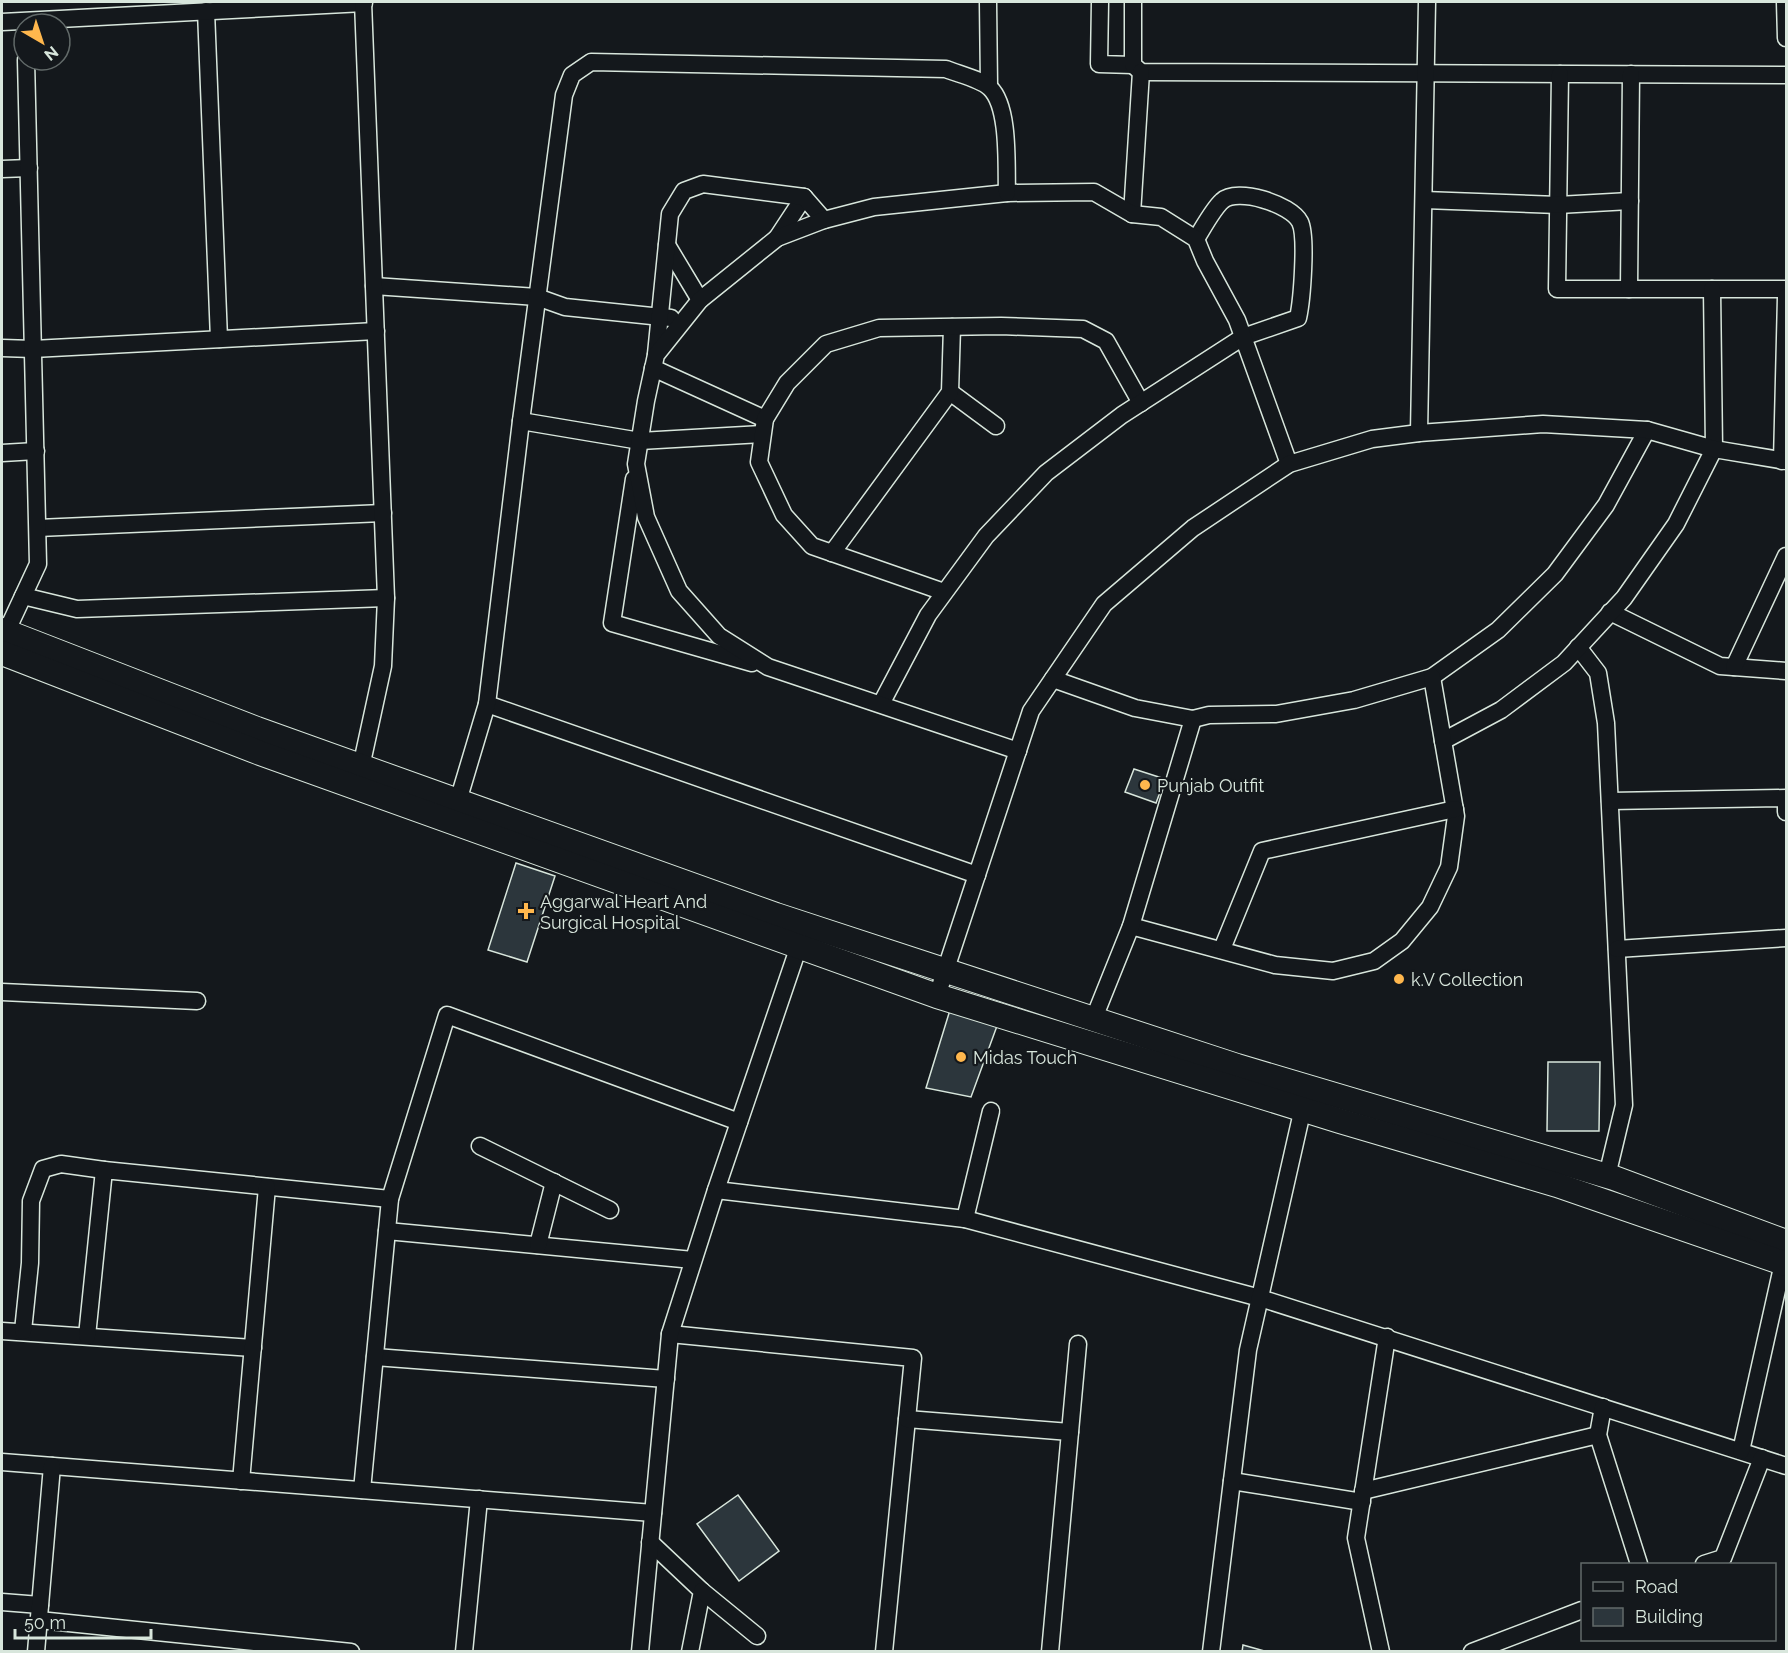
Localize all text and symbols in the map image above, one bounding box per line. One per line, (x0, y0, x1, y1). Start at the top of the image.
north arrow (12, 12, 72, 72)
text: N (40, 42, 62, 64)
place label: Punjab Outfit (1157, 775, 1264, 796)
marker: Punjab Outfit (1138, 778, 1152, 792)
place label: Aggarwal Heart And Surgical Hospital (540, 891, 707, 933)
marker: Aggarwal Heart And Surgical Hospital (517, 902, 535, 920)
place label: k.V Collection (1411, 969, 1523, 990)
marker: k.V Collection (1392, 972, 1406, 986)
place label: Midas Touch (973, 1047, 1077, 1068)
marker: Midas Touch (954, 1050, 968, 1064)
legend (1581, 1563, 1776, 1641)
text: Road (1635, 1576, 1678, 1597)
scale bar (15, 1602, 152, 1640)
text: Building (1635, 1606, 1703, 1627)
text: 50 m (24, 1612, 66, 1633)

